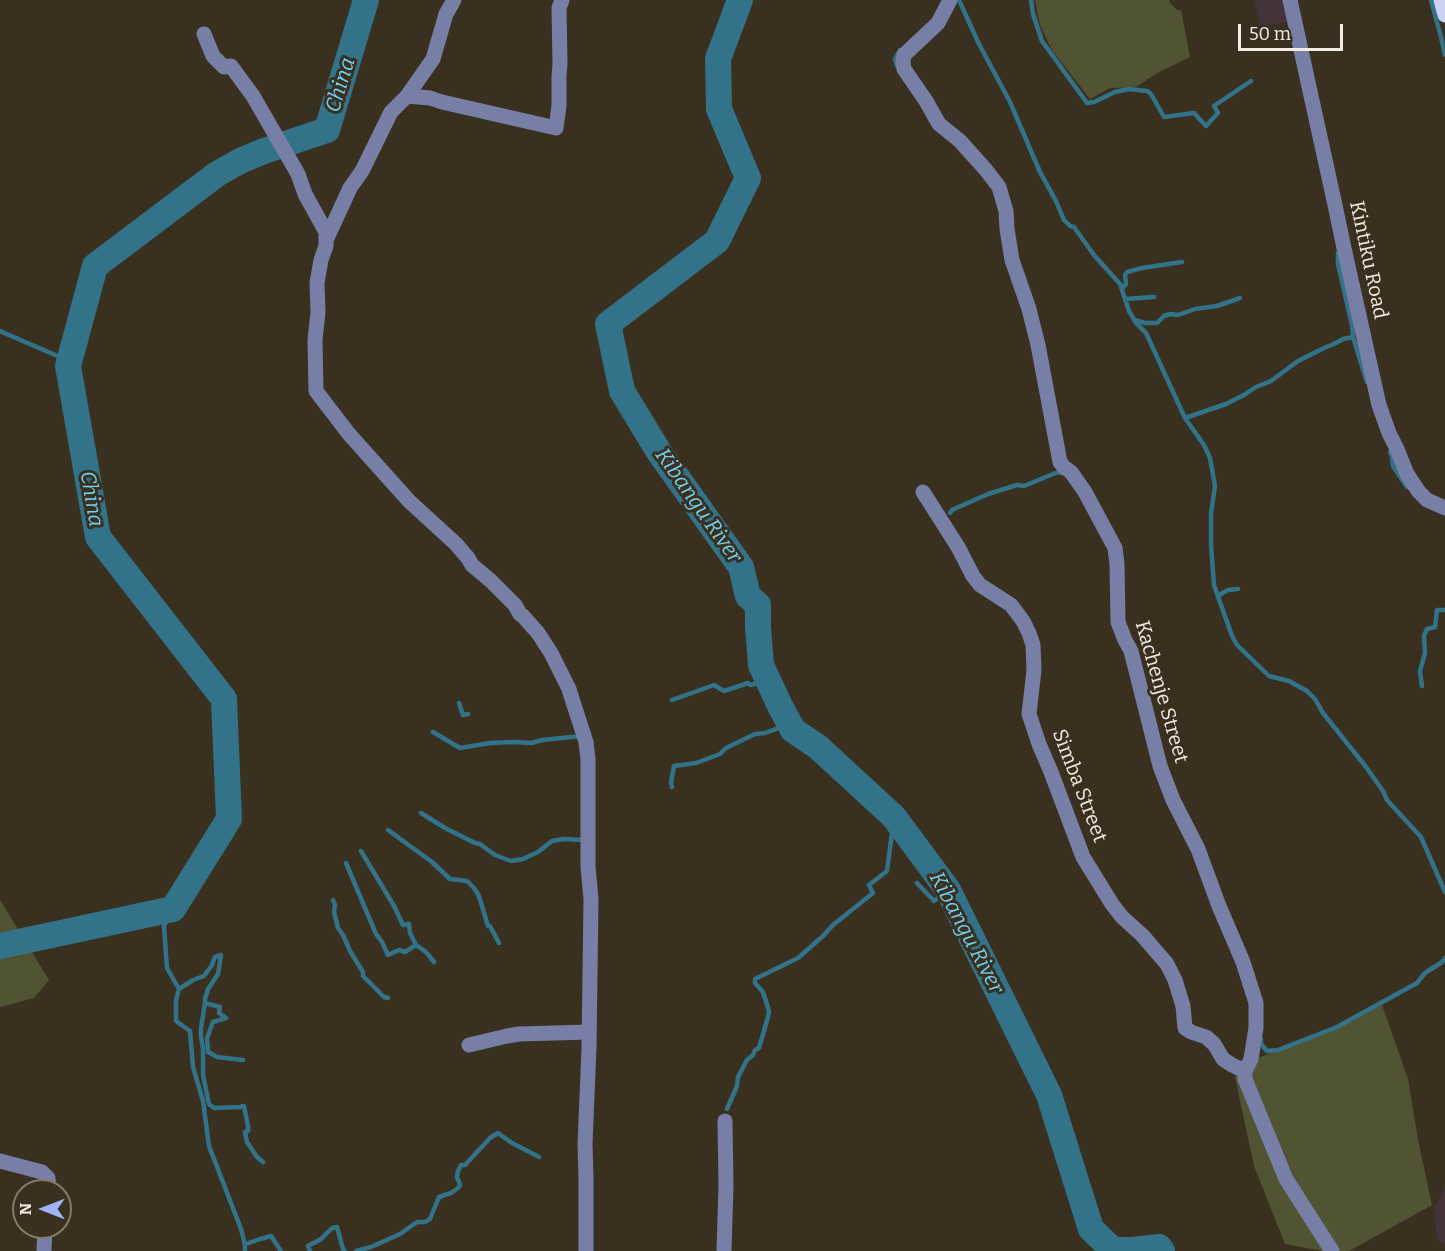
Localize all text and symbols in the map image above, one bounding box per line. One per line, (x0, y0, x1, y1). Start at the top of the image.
scale bar (1241, 12, 1346, 50)
text: 50 m (1249, 23, 1291, 45)
water label: China (321, 55, 361, 115)
street label: Kintiku Road (1344, 199, 1392, 321)
water label: Kibangu River (649, 444, 747, 568)
water label: China (74, 469, 108, 529)
street label: Kachenje Street (1129, 618, 1193, 766)
street label: Simba Street (1046, 726, 1112, 846)
water label: Kibangu River (923, 868, 1009, 998)
north arrow (12, 1179, 72, 1239)
text: N (16, 1203, 35, 1215)

